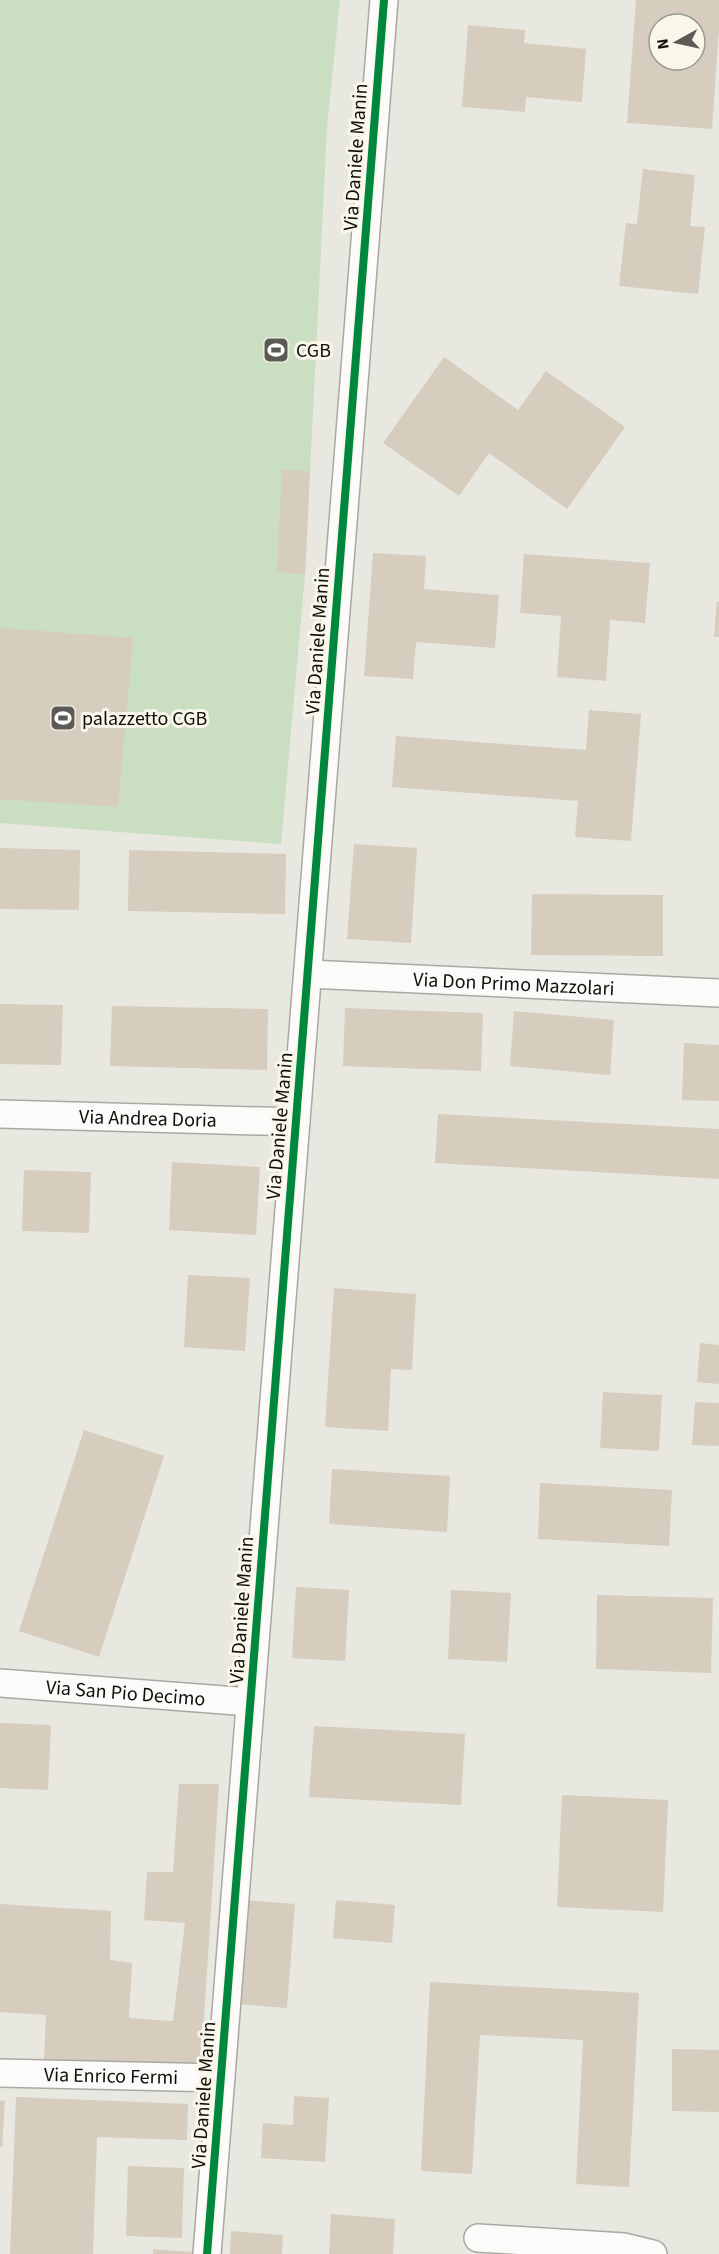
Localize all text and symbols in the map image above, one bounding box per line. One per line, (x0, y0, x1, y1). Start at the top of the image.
north arrow (647, 12, 707, 72)
text: N (652, 37, 675, 51)
street label: Via Daniele Manin (337, 82, 375, 232)
sports icon: CGB (261, 335, 291, 365)
place label: CGB (296, 337, 331, 365)
street label: Via Daniele Manin (299, 566, 337, 716)
sports icon: palazzetto CGB (48, 703, 78, 733)
place label: palazzetto CGB (82, 705, 207, 733)
street label: Via Don Primo Mazzolari (412, 966, 615, 1003)
street label: Via Daniele Manin (260, 1051, 300, 1201)
street label: Via Andrea Doria (79, 1103, 217, 1135)
street label: Via Daniele Manin (223, 1535, 261, 1685)
street label: Via San Pio Decimo (45, 1674, 206, 1714)
street label: Via Daniele Manin (185, 2020, 223, 2170)
street label: Via Enrico Fermi (44, 2061, 178, 2092)

